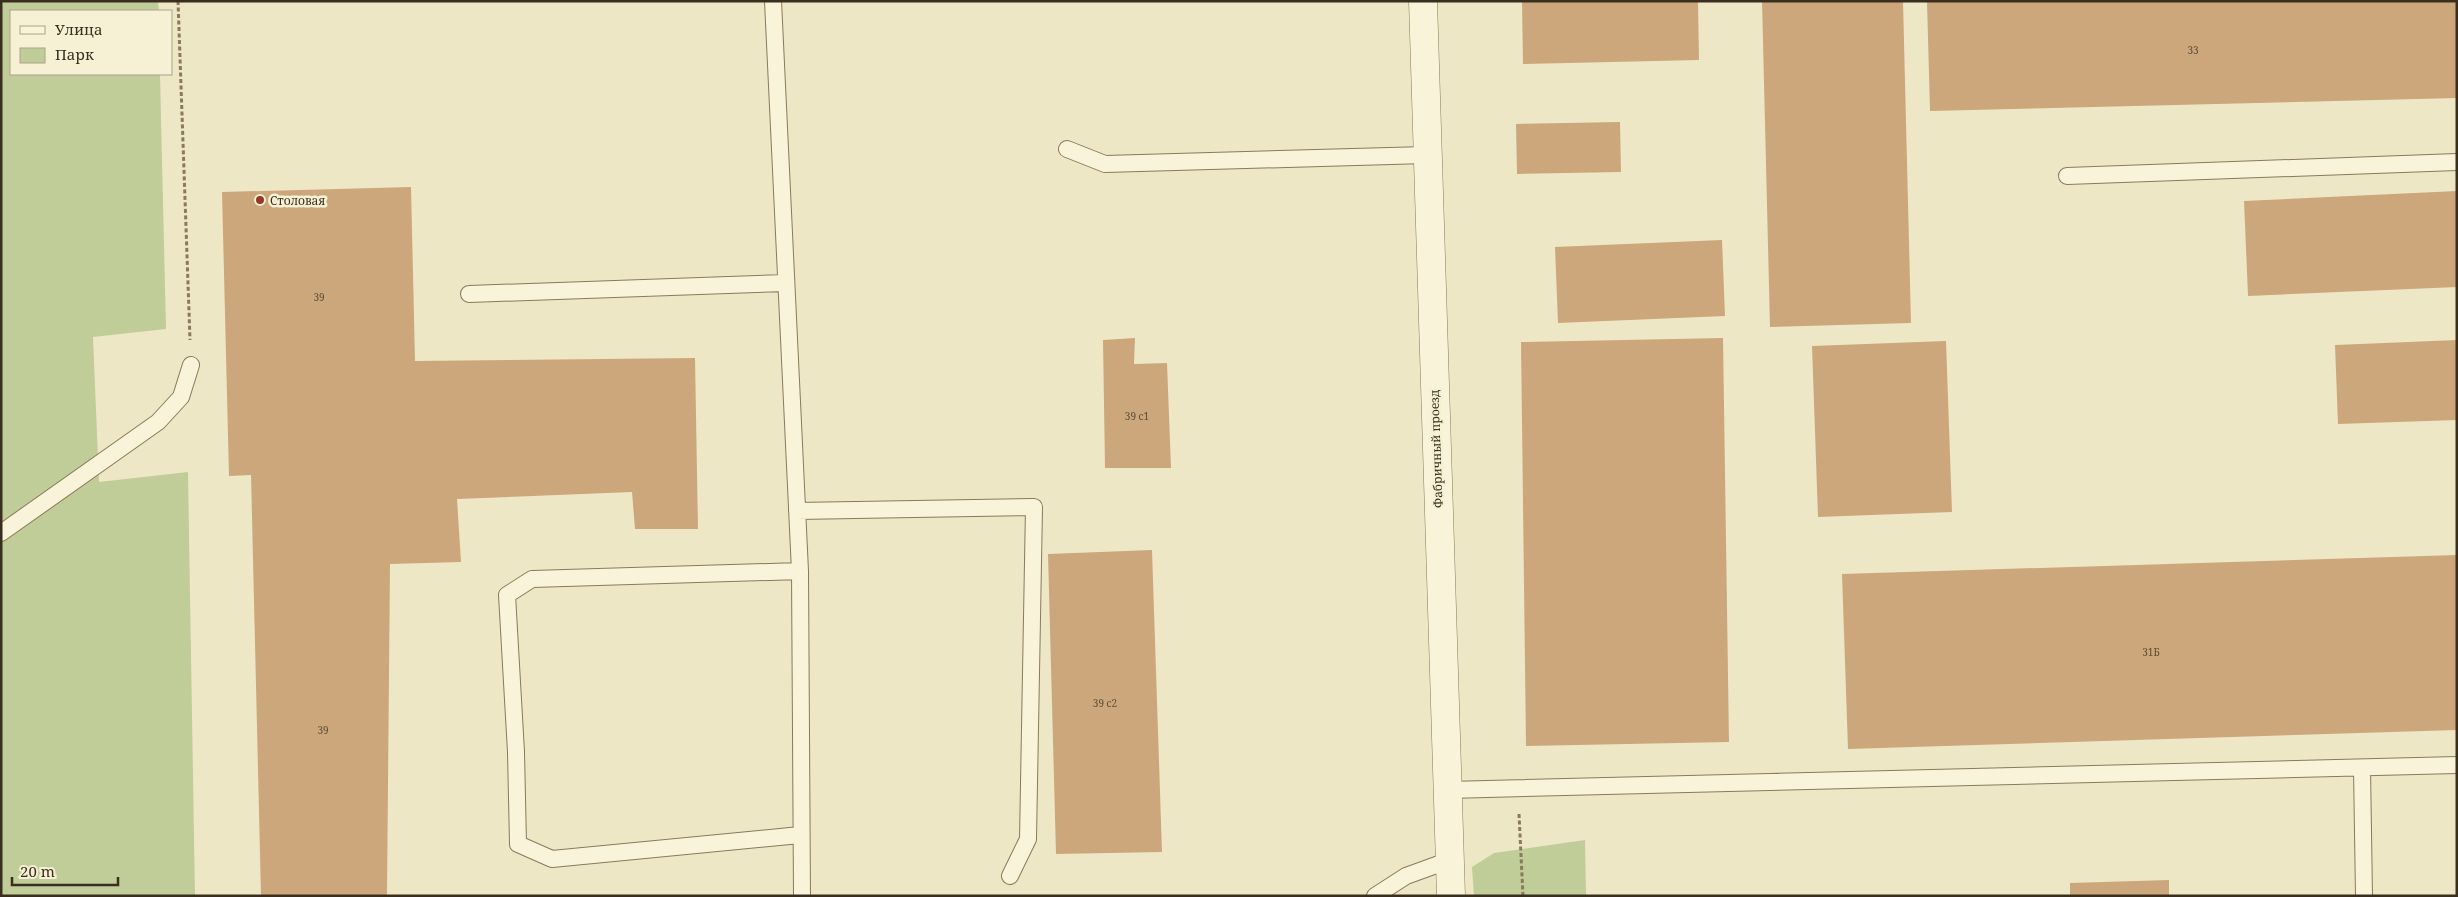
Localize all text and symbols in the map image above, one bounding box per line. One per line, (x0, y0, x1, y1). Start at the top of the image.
legend (10, 10, 172, 75)
text: Улица (55, 19, 103, 39)
house number: 33 (2187, 43, 2199, 57)
text: Парк (55, 44, 94, 64)
place label: Столовая (270, 192, 325, 209)
marker: Столовая (254, 194, 266, 206)
house number: 39 (313, 290, 325, 304)
street label: Фабричный проезд (1425, 389, 1447, 509)
house number: 39 с1 (1125, 409, 1149, 423)
house number: 31Б (2142, 645, 2160, 659)
house number: 39 с2 (1093, 696, 1117, 710)
house number: 39 (317, 723, 329, 737)
scale bar (12, 854, 119, 886)
text: 20 m (20, 861, 55, 881)

